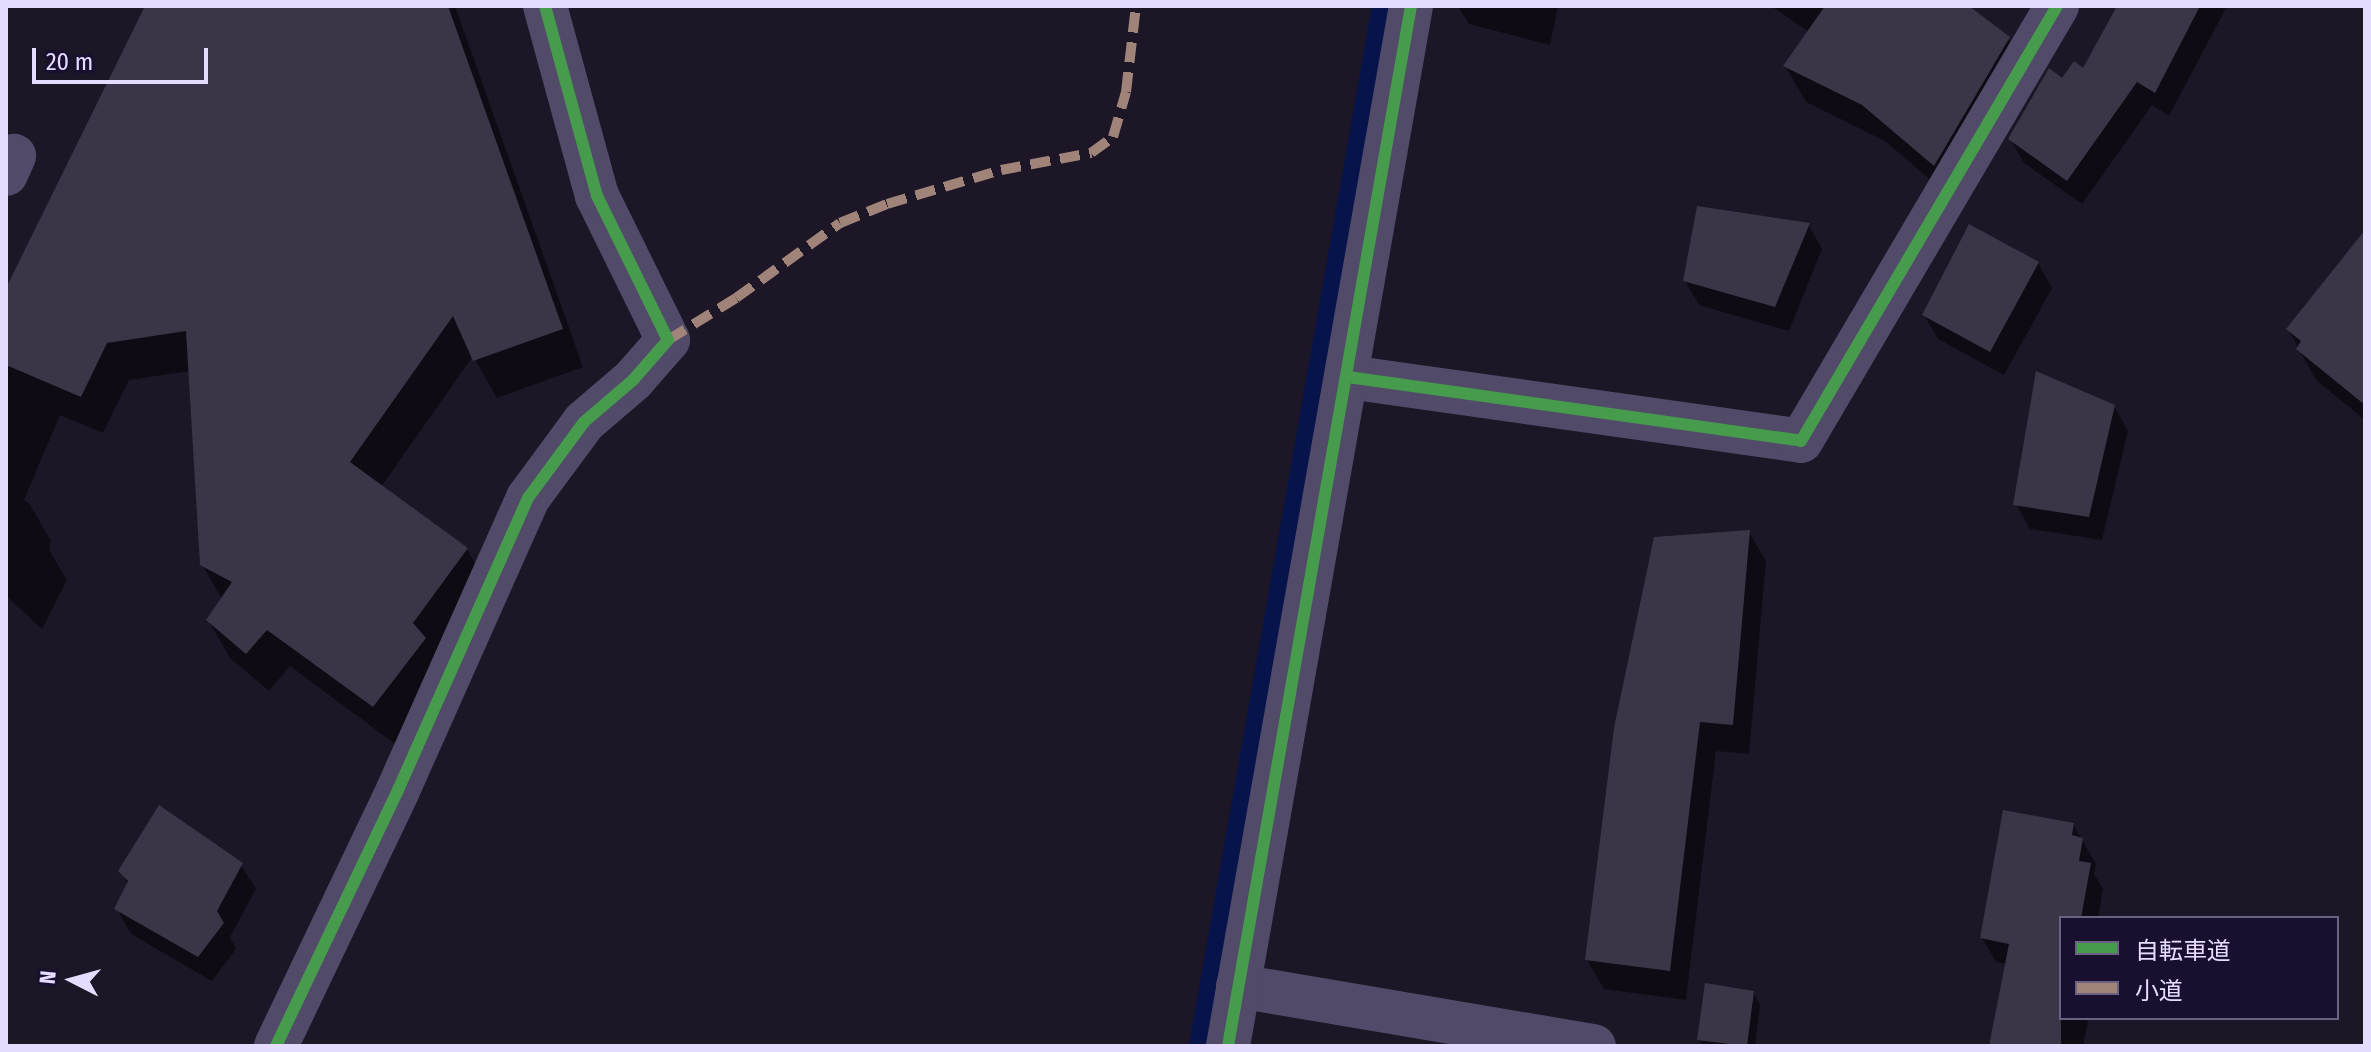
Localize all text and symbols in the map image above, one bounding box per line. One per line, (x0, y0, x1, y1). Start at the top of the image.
scale bar (36, 32, 212, 82)
text: 20 m (46, 48, 93, 76)
legend (2059, 916, 2339, 1020)
text: 自転車道 (2135, 937, 2231, 965)
north arrow (32, 940, 112, 1020)
text: N (34, 969, 62, 985)
text: 小道 (2135, 977, 2183, 1005)

